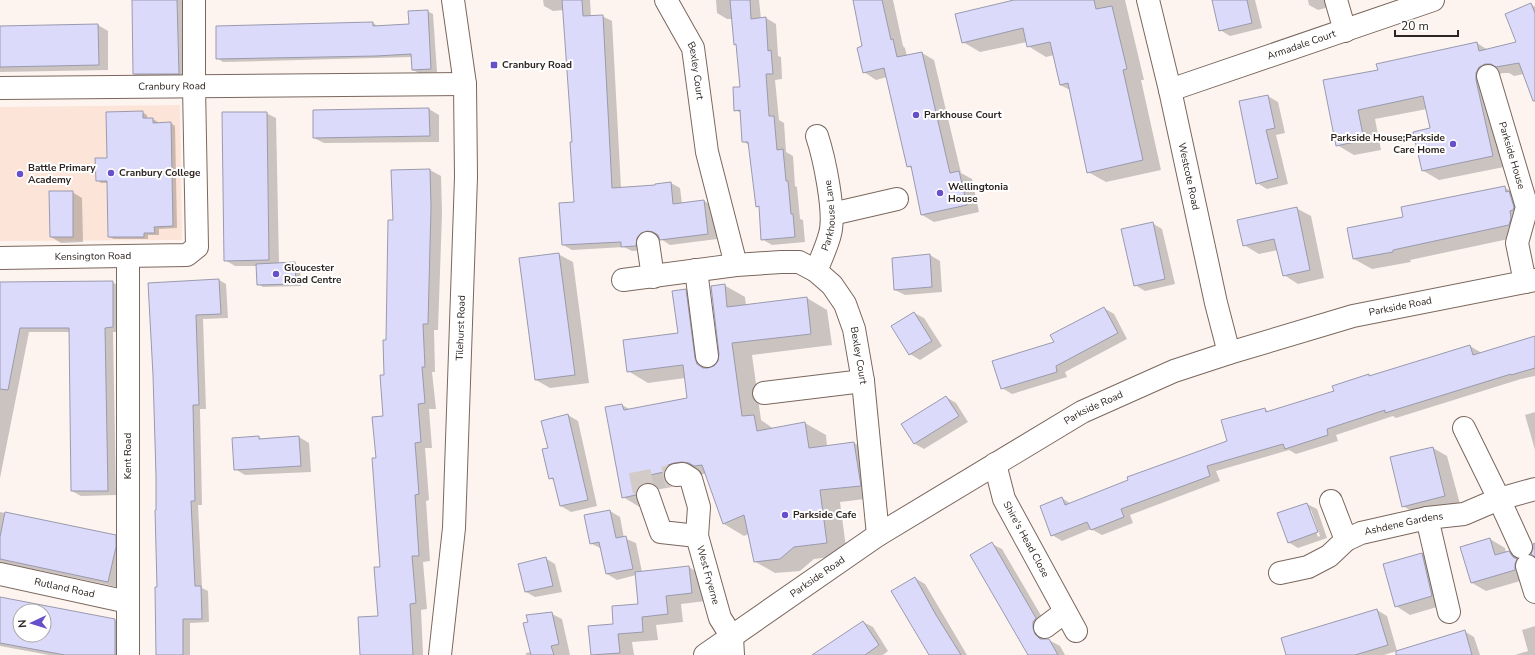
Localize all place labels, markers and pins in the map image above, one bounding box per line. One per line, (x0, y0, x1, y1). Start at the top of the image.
place label: Cranbury Road (502, 58, 572, 72)
marker: Cranbury Road (489, 60, 499, 70)
place label: Parkhouse Court (924, 108, 1002, 122)
marker: Parkhouse Court (911, 110, 921, 120)
place label: Parkside House;Parkside Care Home (1331, 131, 1446, 157)
marker: Parkside House;Parkside Care Home (1448, 139, 1458, 149)
place label: Battle Primary Academy (28, 161, 96, 187)
place label: Cranbury College (119, 166, 201, 180)
marker: Cranbury College (106, 168, 116, 178)
marker: Battle Primary Academy (15, 169, 25, 179)
place label: Wellingtonia House (948, 180, 1008, 206)
marker: Wellingtonia House (935, 188, 945, 198)
place label: Gloucester Road Centre (284, 261, 342, 287)
marker: Gloucester Road Centre (271, 269, 281, 279)
place label: Parkside Cafe (793, 508, 857, 522)
marker: Parkside Cafe (780, 510, 790, 520)

